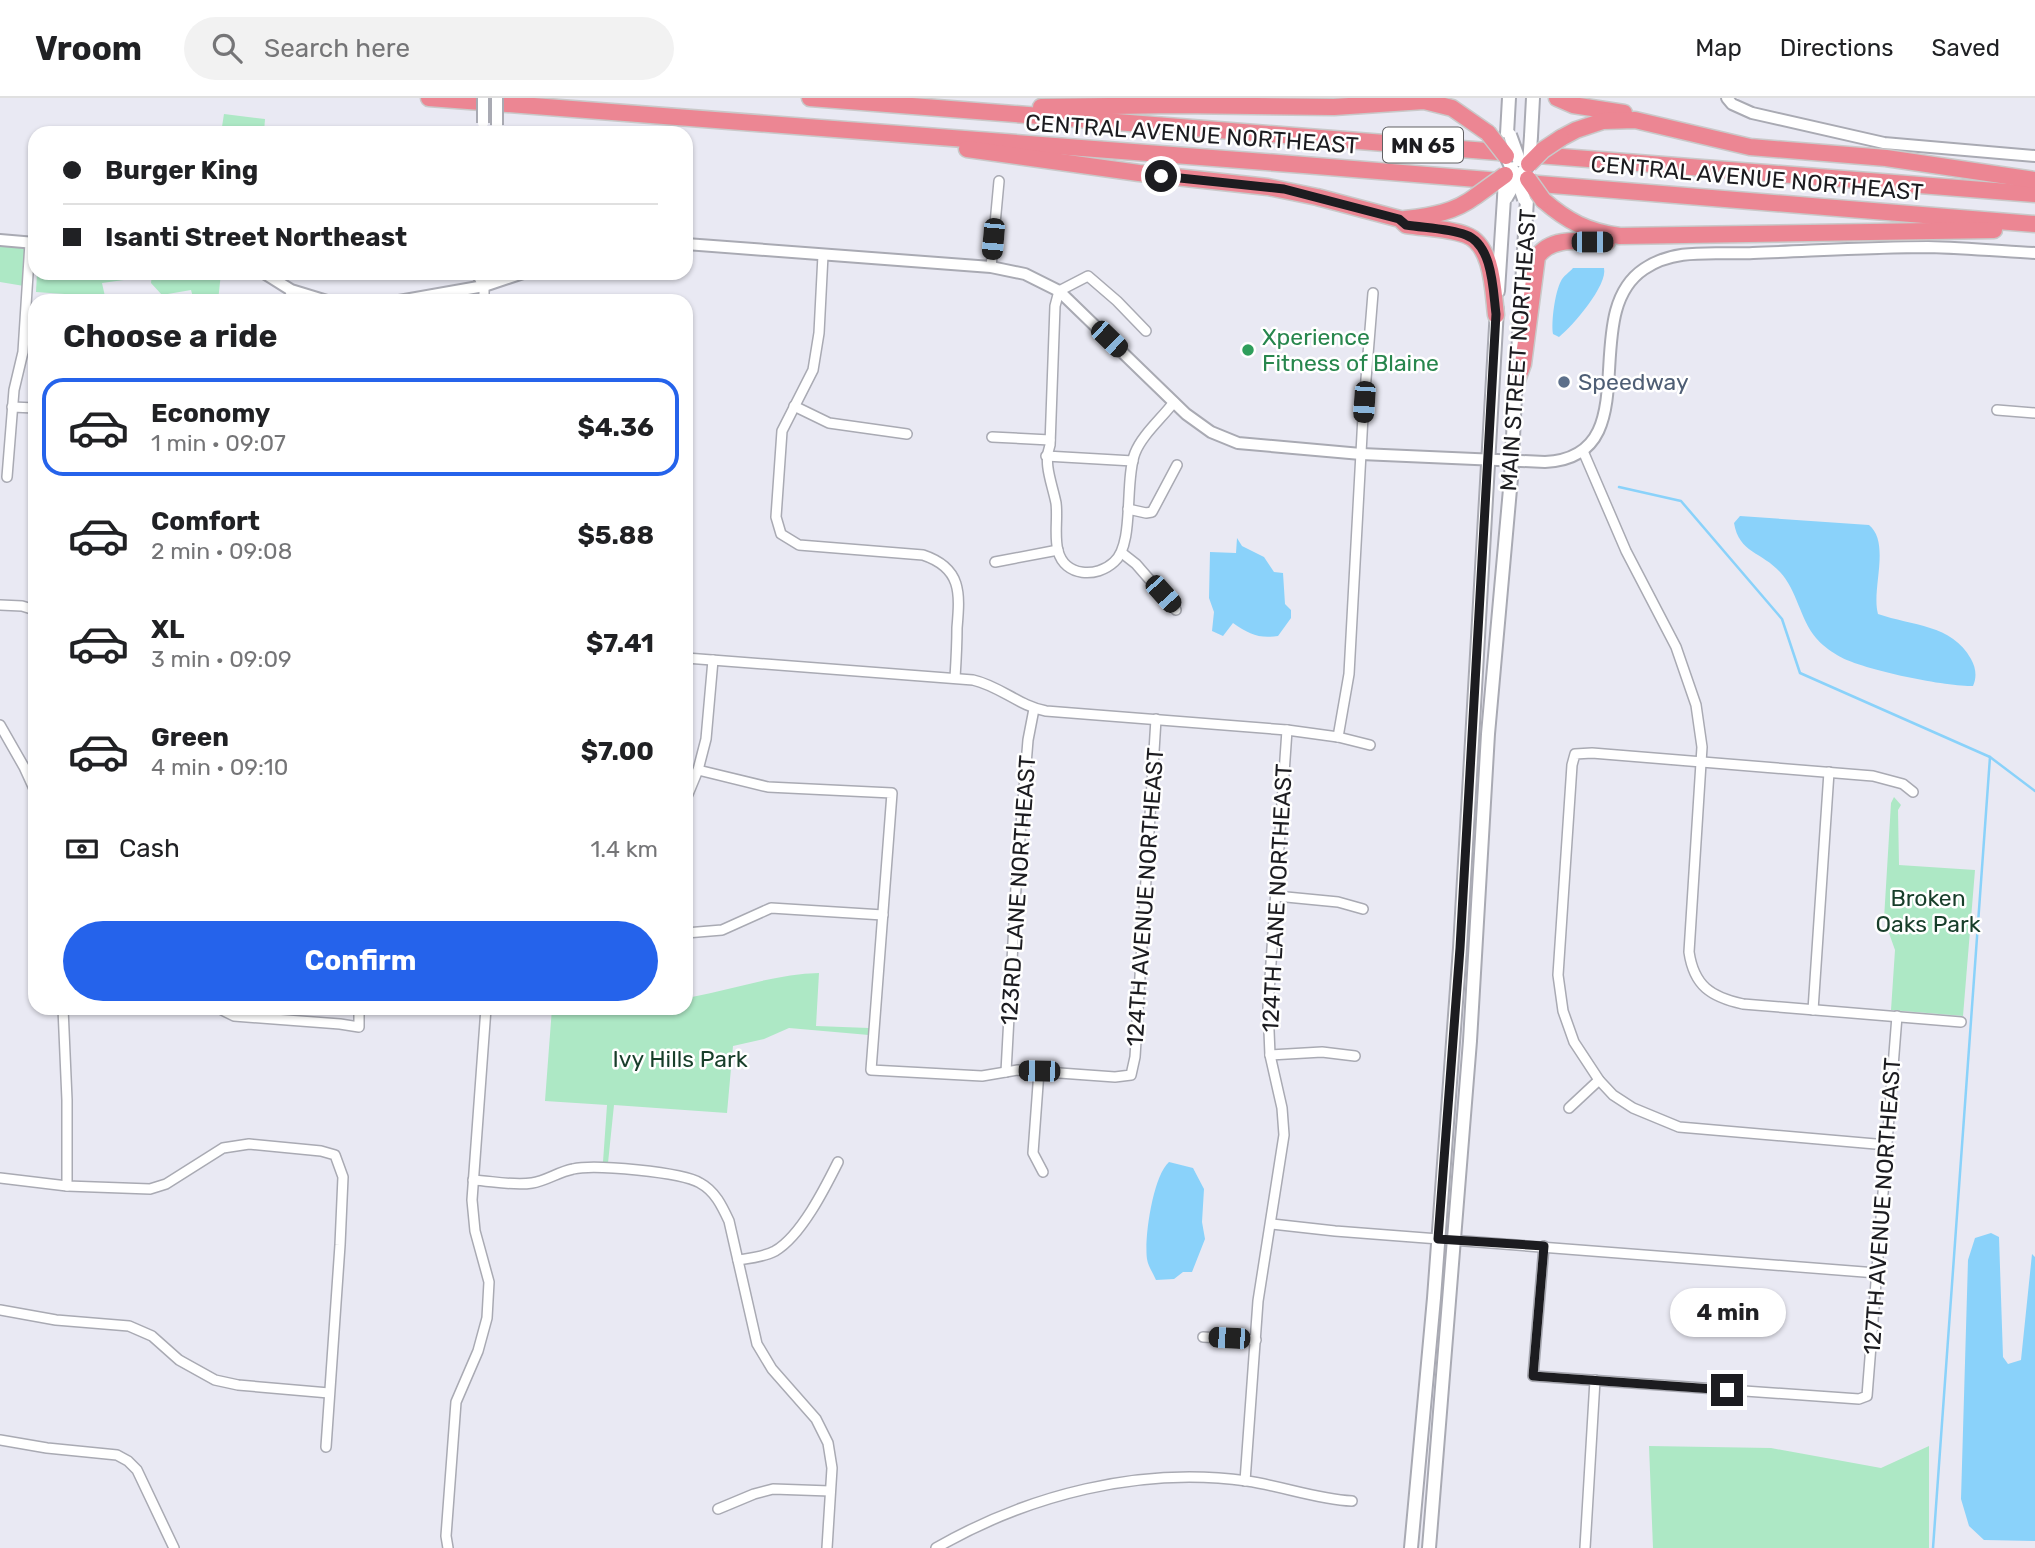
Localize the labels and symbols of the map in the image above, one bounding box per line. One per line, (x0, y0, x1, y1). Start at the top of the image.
street label: CENTRAL AVENUE NORTHEAST (1024, 108, 1360, 160)
road number: MN 65 (1383, 128, 1463, 162)
street label: CENTRAL AVENUE NORTHEAST (1589, 149, 1925, 207)
route start (1145, 160, 1177, 192)
street label: MAIN STREET NORTHEAST (1494, 208, 1542, 492)
car (981, 217, 1006, 261)
car (1572, 232, 1614, 253)
car (1087, 317, 1132, 361)
place label: Xperience Fitness of Blaine (1262, 323, 1439, 377)
marker: Xperience Fitness of Blaine (1240, 342, 1256, 358)
place label: Speedway (1578, 368, 1689, 396)
marker: Speedway (1556, 374, 1572, 390)
car (1353, 380, 1376, 424)
car (1142, 571, 1185, 617)
street label: 124TH AVENUE NORTHEAST (1121, 747, 1169, 1047)
street label: 123RD LANE NORTHEAST (995, 754, 1041, 1026)
street label: 124TH LANE NORTHEAST (1256, 763, 1298, 1033)
park label: Broken Oaks Park (1875, 884, 1981, 938)
park label: Ivy Hills Park (612, 1045, 748, 1073)
street label: 127TH AVENUE NORTHEAST (1858, 1057, 1906, 1355)
car (1018, 1060, 1061, 1082)
callout: 4 min (1669, 1288, 1785, 1338)
car (1208, 1326, 1251, 1350)
route end (1711, 1374, 1743, 1406)

